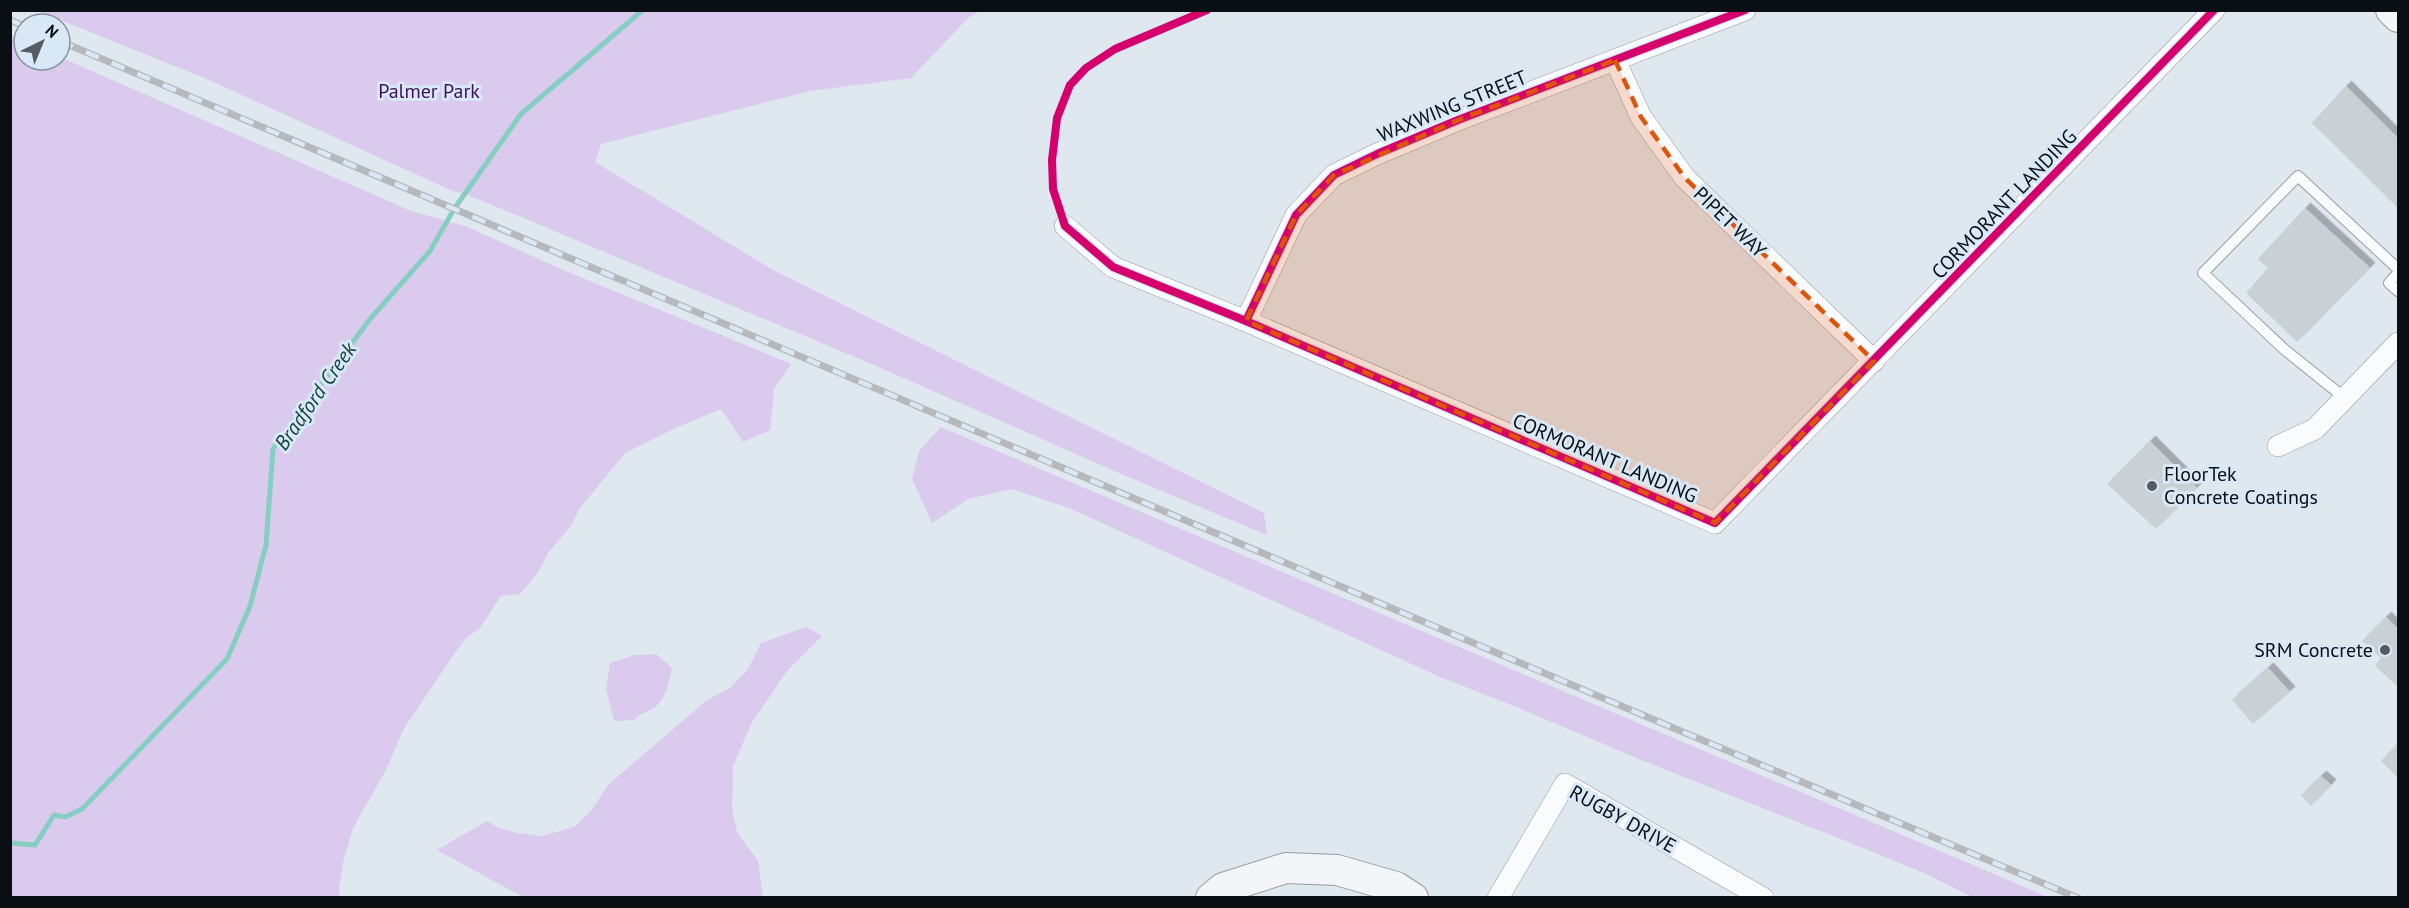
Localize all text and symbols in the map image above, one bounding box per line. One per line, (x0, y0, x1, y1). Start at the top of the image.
north arrow (12, 12, 72, 72)
text: N (42, 20, 63, 42)
street label: WAXWING STREET (1373, 64, 1531, 148)
park label: Palmer Park (378, 78, 480, 104)
street label: CORMORANT LANDING (1926, 124, 2082, 284)
street label: PIPET WAY (1688, 181, 1773, 264)
water label: Bradford Creek (268, 336, 363, 455)
street label: CORMORANT LANDING (1509, 407, 1701, 509)
place label: FloorTek Concrete Coatings (2164, 461, 2318, 510)
marker: FloorTek Concrete Coatings (2145, 479, 2159, 493)
place label: SRM Concrete (2254, 637, 2373, 663)
marker: SRM Concrete (2378, 643, 2392, 657)
street label: RUGBY DRIVE (1565, 779, 1681, 859)

